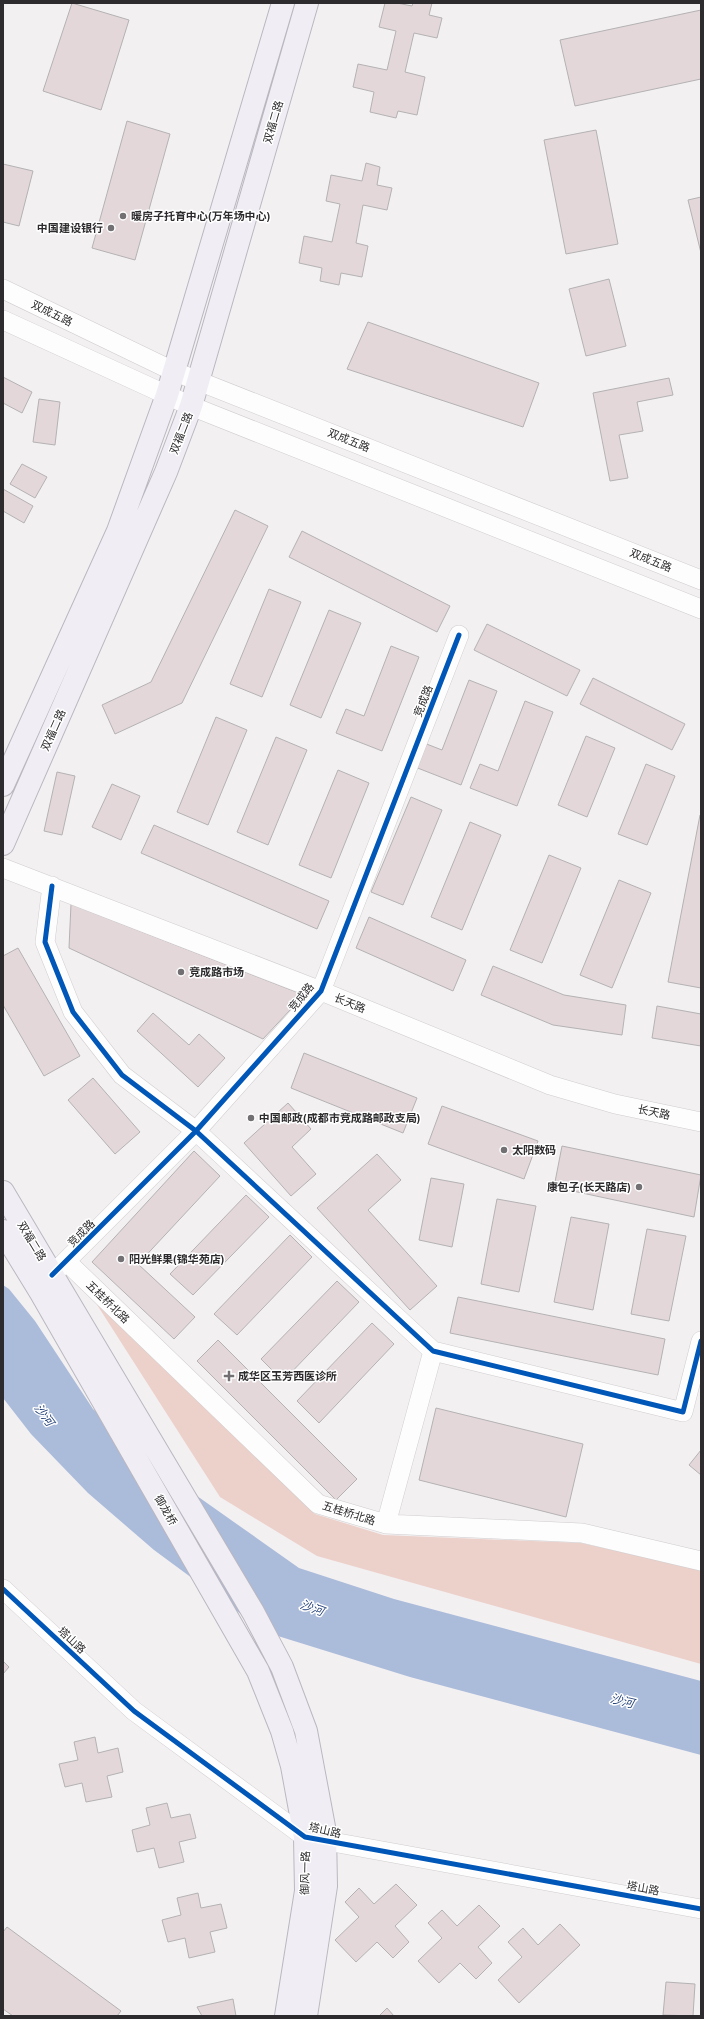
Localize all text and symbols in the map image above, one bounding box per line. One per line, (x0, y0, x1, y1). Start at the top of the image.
street label: 双福二路 (261, 99, 285, 145)
place label: 暖房子托育中心(万年场中心) (131, 210, 270, 222)
marker: 暖房子托育中心(万年场中心) (118, 211, 128, 221)
place label: 中国建设银行 (37, 222, 103, 234)
marker: 中国建设银行 (106, 223, 116, 233)
street label: 双成五路 (30, 298, 74, 328)
street label: 双福二路 (168, 410, 194, 456)
street label: 双成五路 (326, 426, 372, 454)
street label: 双成五路 (628, 546, 674, 574)
street label: 竞成路 (411, 683, 435, 719)
street label: 双福二路 (39, 707, 67, 753)
place label: 竞成路市场 (189, 966, 244, 978)
marker: 竞成路市场 (176, 967, 186, 977)
street label: 竞成路 (286, 980, 316, 1014)
street label: 长天路 (332, 991, 368, 1015)
street label: 长天路 (637, 1103, 671, 1121)
place label: 中国邮政(成都市竞成路邮政支局) (259, 1112, 420, 1124)
marker: 中国邮政(成都市竞成路邮政支局) (246, 1113, 256, 1123)
place label: 太阳数码 (512, 1144, 556, 1156)
marker: 太阳数码 (499, 1145, 509, 1155)
place label: 康包子(长天路店) (547, 1181, 631, 1193)
marker: 康包子(长天路店) (634, 1182, 644, 1192)
street label: 竞成路 (65, 1217, 97, 1249)
street label: 双福二路 (16, 1219, 48, 1263)
place label: 阳光鲜果(锦华苑店) (129, 1253, 224, 1265)
marker: 阳光鲜果(锦华苑店) (116, 1254, 126, 1264)
street label: 五桂桥北路 (84, 1279, 132, 1325)
marker: 成华区玉芳西医诊所 (223, 1370, 235, 1382)
place label: 成华区玉芳西医诊所 (238, 1370, 337, 1382)
water label: 沙河 (31, 1401, 58, 1430)
street label: 御龙桥 (152, 1492, 179, 1527)
street label: 五桂桥北路 (321, 1499, 377, 1527)
water label: 沙河 (298, 1597, 328, 1619)
street label: 塔山路 (56, 1624, 88, 1656)
water label: 沙河 (609, 1691, 637, 1711)
street label: 塔山路 (308, 1820, 342, 1840)
street label: 御风一路 (299, 1851, 311, 1896)
street label: 塔山路 (626, 1879, 660, 1897)

